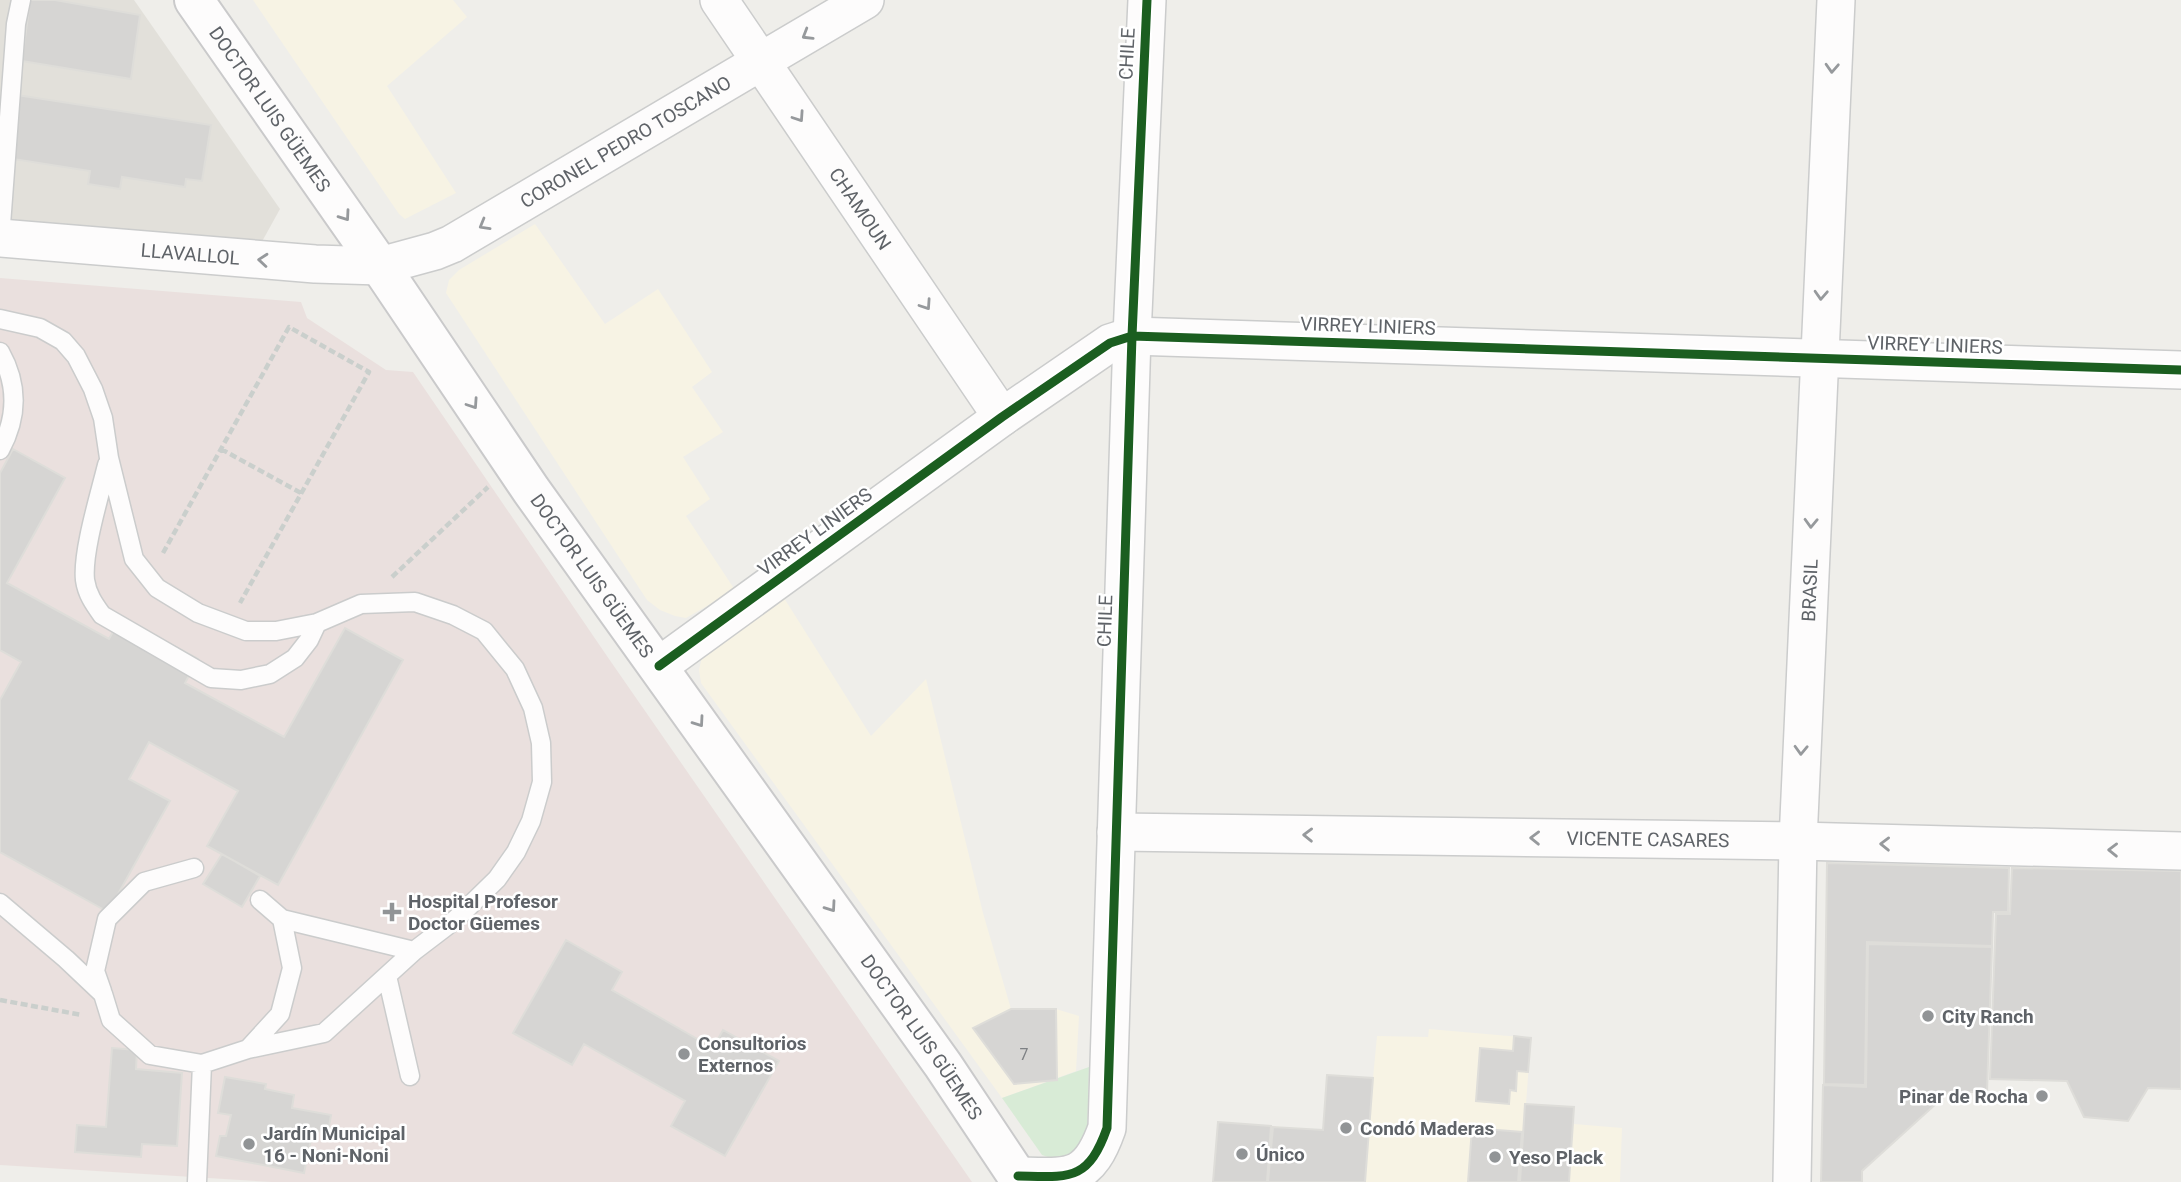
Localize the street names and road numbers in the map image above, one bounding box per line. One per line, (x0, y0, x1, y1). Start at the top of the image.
street label: DOCTOR LUIS GÜEMES (205, 22, 336, 196)
street label: CHILE (1114, 27, 1140, 81)
street label: CORONEL PEDRO TOSCANO (516, 70, 735, 213)
street label: CHAMOUN (825, 163, 896, 254)
street label: LLAVALLOL (140, 238, 241, 269)
street label: VIRREY LINIERS (1300, 312, 1436, 340)
street label: VIRREY LINIERS (1867, 331, 2003, 359)
street label: VIRREY LINIERS (753, 483, 877, 581)
street label: DOCTOR LUIS GÜEMES (526, 489, 659, 662)
street label: BRASIL (1796, 558, 1822, 622)
street label: CHILE (1093, 594, 1117, 647)
street label: VICENTE CASARES (1566, 826, 1730, 852)
street label: DOCTOR LUIS GÜEMES (856, 950, 988, 1124)

